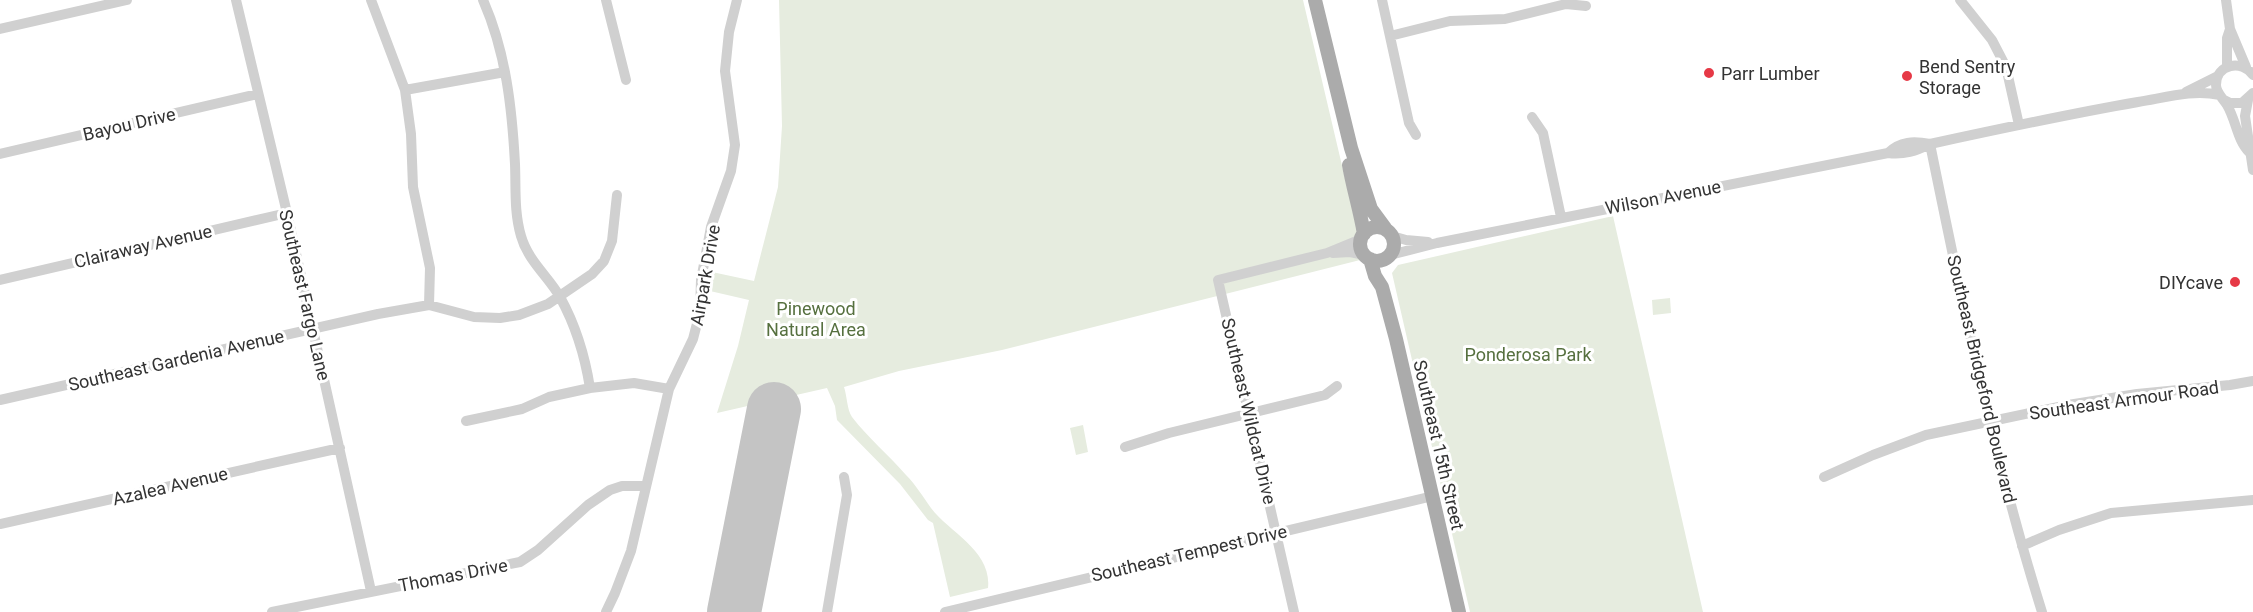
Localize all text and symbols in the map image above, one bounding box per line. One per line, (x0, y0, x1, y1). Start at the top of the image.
place label: Bend Sentry Storage (1919, 56, 2016, 98)
place label: Parr Lumber (1721, 63, 1819, 84)
marker: Parr Lumber (1702, 66, 1716, 80)
marker: Bend Sentry Storage (1900, 69, 1914, 83)
street label: Bayou Drive (81, 103, 177, 145)
street label: Wilson Avenue (1603, 175, 1723, 219)
street label: Southeast Fargo Lane (275, 207, 335, 383)
street label: Clairaway Avenue (72, 220, 214, 272)
street label: Airpark Drive (686, 223, 724, 327)
street label: Southeast Bridgeford Boulevard (1943, 253, 2021, 505)
place label: DIYcave (2159, 272, 2223, 293)
marker: DIYcave (2228, 275, 2242, 289)
park label: Pinewood Natural Area (766, 298, 866, 340)
street label: Southeast Wildcat Drive (1217, 316, 1281, 506)
street label: Southeast Gardenia Avenue (66, 325, 286, 395)
park label: Ponderosa Park (1464, 344, 1592, 365)
street label: Southeast 15th Street (1409, 358, 1469, 532)
street label: Southeast Armour Road (2028, 376, 2220, 424)
street label: Azalea Avenue (110, 463, 230, 509)
street label: Southeast Tempest Drive (1089, 520, 1289, 586)
street label: Thomas Drive (397, 554, 509, 596)

